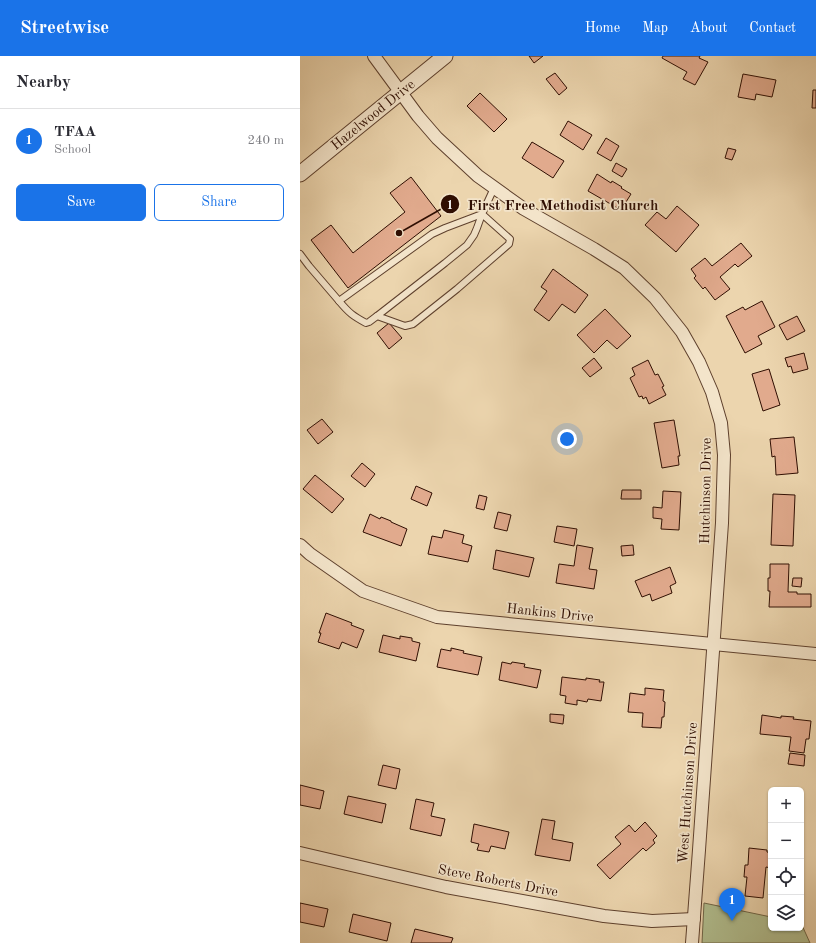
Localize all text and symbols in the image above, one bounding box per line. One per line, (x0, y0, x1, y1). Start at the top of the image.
text: Streetwise (20, 19, 109, 38)
text: Home (585, 21, 620, 35)
text: Map (642, 21, 668, 35)
text: About (690, 21, 727, 35)
text: Contact (749, 21, 796, 35)
text: Nearby (16, 74, 71, 91)
street label: Hazelwood Drive (328, 77, 418, 153)
text: TFAA (54, 125, 96, 140)
text: 1 (25, 134, 33, 147)
text: 240 m (247, 134, 284, 147)
text: School (54, 143, 91, 156)
button: Save (16, 184, 146, 221)
button: Share (154, 184, 284, 221)
callout: First Free Methodist Church (440, 191, 667, 218)
text: First Free Methodist Church (468, 199, 658, 214)
text: 1 (447, 200, 453, 212)
your location (557, 429, 577, 449)
street label: Hutchinson Drive (698, 438, 714, 544)
street label: Hankins Drive (506, 601, 594, 625)
street label: West Hutchinson Drive (676, 722, 700, 864)
map controls (768, 787, 804, 931)
button: + (768, 787, 804, 823)
button: − (768, 823, 804, 859)
button: locate (768, 859, 804, 895)
street label: Steve Roberts Drive (437, 862, 559, 900)
pin: 1 (719, 888, 745, 921)
button: layers (768, 895, 804, 931)

